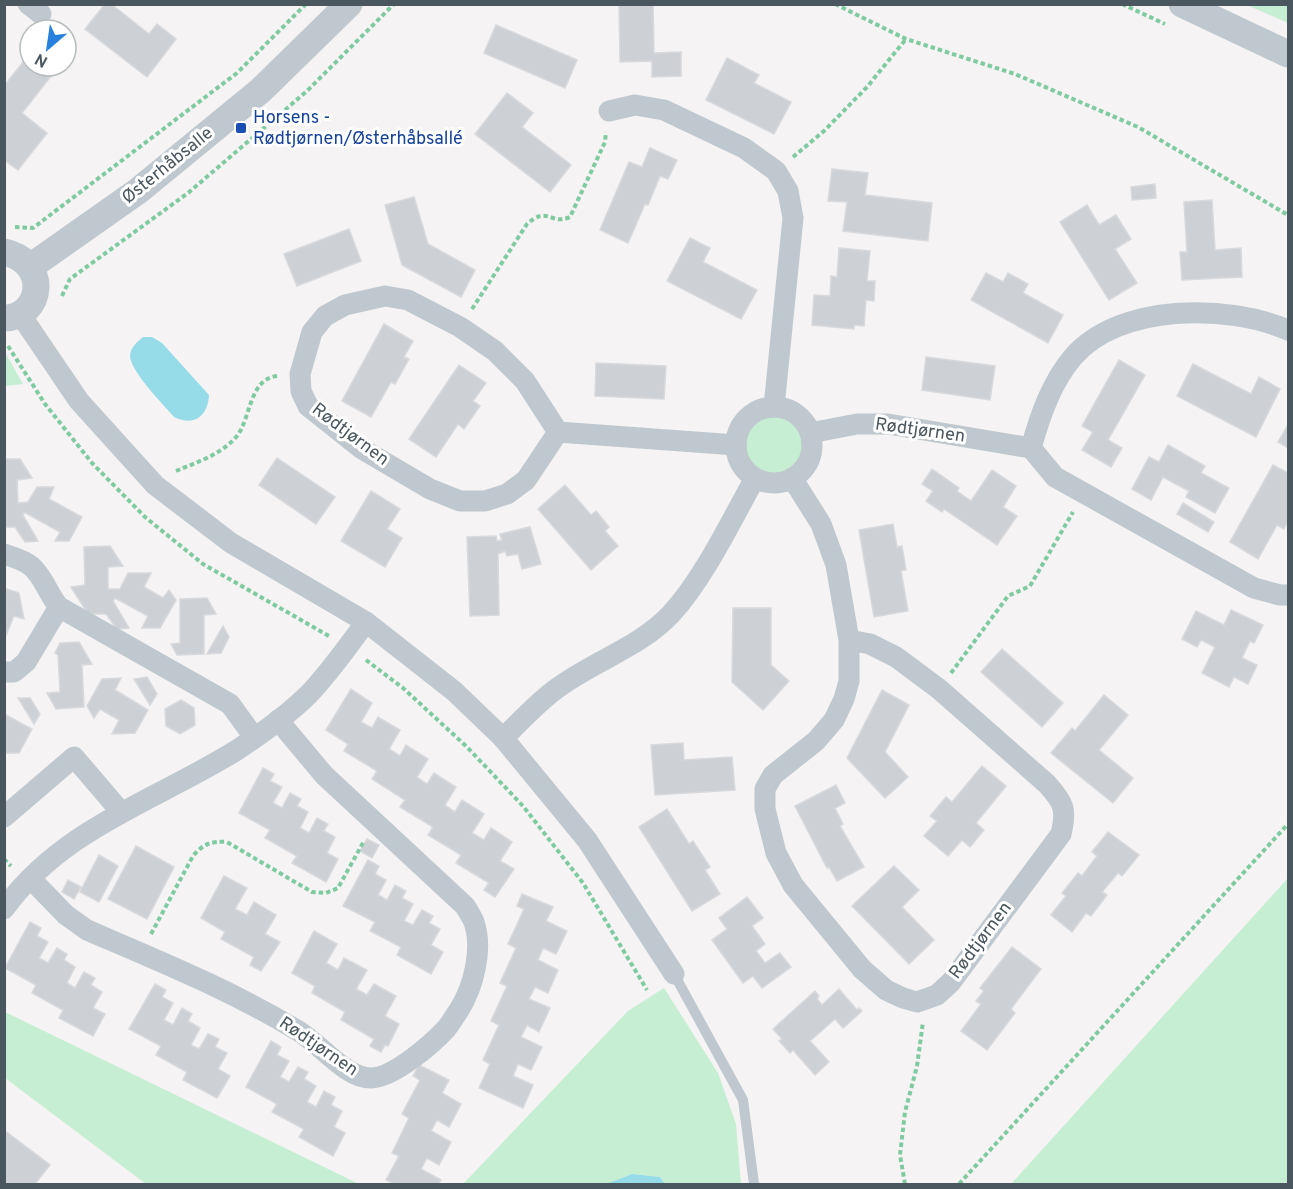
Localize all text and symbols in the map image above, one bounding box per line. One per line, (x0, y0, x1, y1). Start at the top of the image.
north arrow (18, 18, 78, 78)
text: N (32, 48, 52, 71)
place label: Horsens - Rødtjørnen/Østerhåbsallé (253, 107, 463, 151)
marker: Horsens - Rødtjørnen/Østerhåbsallé (234, 121, 248, 135)
street label: Østerhåbsalle (118, 122, 218, 210)
street label: Rødtjørnen (307, 399, 393, 471)
street label: Rødtjørnen (874, 413, 966, 449)
street label: Rødtjørnen (945, 898, 1017, 984)
street label: Rødtjørnen (274, 1012, 362, 1082)

